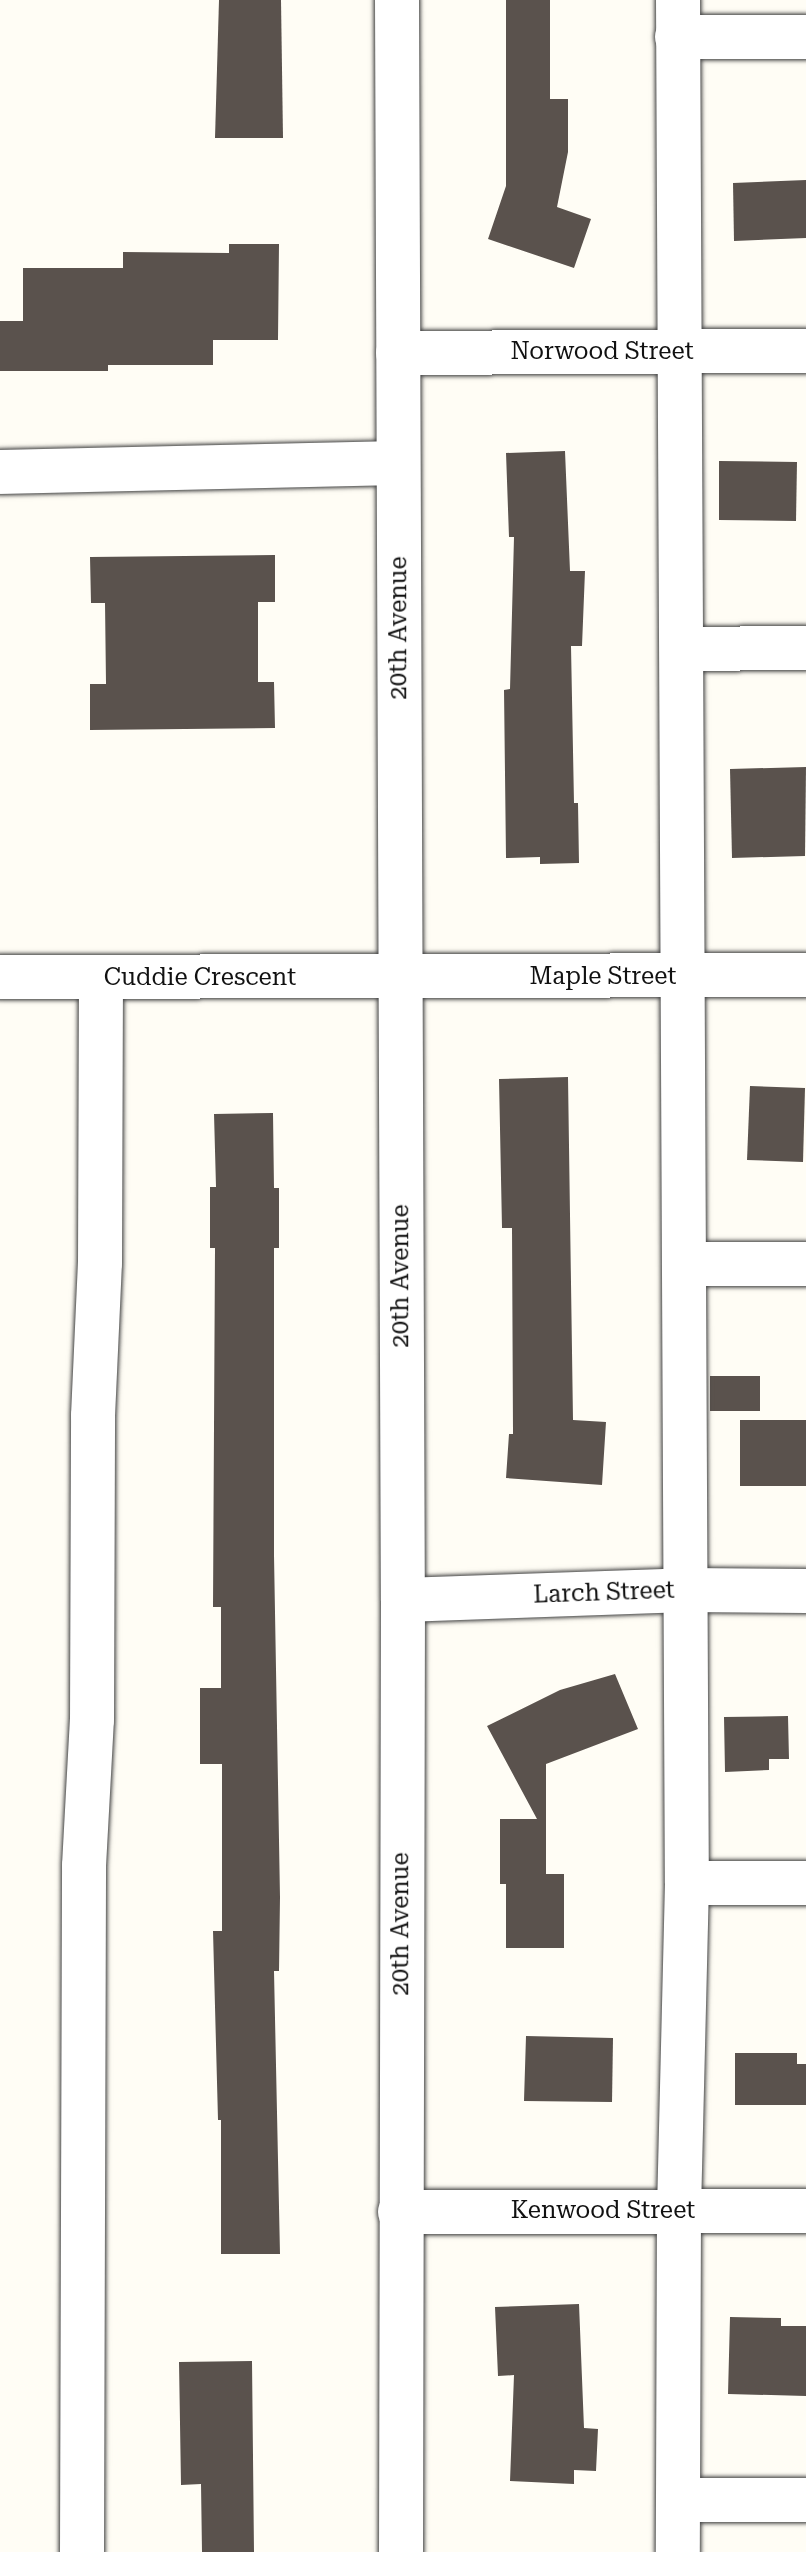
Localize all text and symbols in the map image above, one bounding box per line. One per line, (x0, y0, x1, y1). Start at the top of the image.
street label: Norwood Street (510, 338, 694, 366)
street label: 20th Avenue (385, 556, 413, 700)
street label: Maple Street (530, 963, 676, 991)
street label: Cuddie Crescent (104, 964, 296, 992)
street label: 20th Avenue (387, 1204, 415, 1348)
street label: Larch Street (533, 1576, 675, 1610)
street label: 20th Avenue (387, 1852, 415, 1996)
street label: Kenwood Street (511, 2197, 695, 2225)

